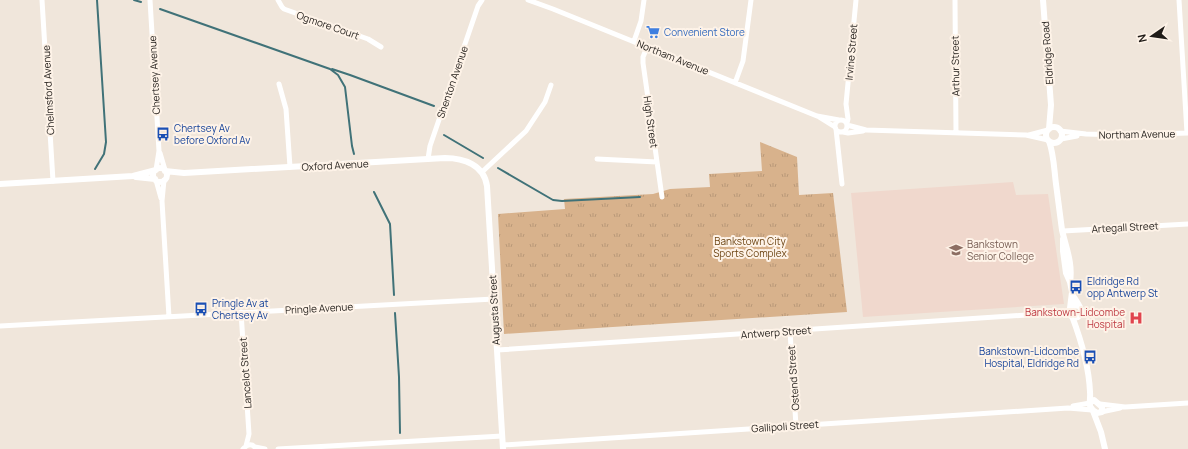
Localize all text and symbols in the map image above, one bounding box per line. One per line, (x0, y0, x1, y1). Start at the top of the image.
street label: Ogmore Court (295, 8, 361, 42)
north arrow (1132, 16, 1172, 56)
street label: Eldridge Road (1038, 21, 1056, 85)
street label: Irvine Street (842, 23, 860, 81)
supermarket icon: Convenient Store (645, 24, 661, 40)
place label: Convenient Store (664, 25, 745, 39)
text: N (1134, 33, 1150, 44)
street label: Chertsey Avenue (145, 35, 163, 115)
street label: Arthur Street (947, 35, 963, 97)
street label: Northam Avenue (635, 36, 711, 78)
street label: Shenton Avenue (433, 44, 471, 120)
street label: Chelmsford Avenue (39, 45, 57, 135)
street label: High Street (640, 95, 662, 149)
place label: Chertsey Av before Oxford Av (174, 121, 250, 147)
bus stop icon: Chertsey Av before Oxford Av (155, 126, 171, 142)
street label: Northam Avenue (1099, 126, 1176, 142)
street label: Oxford Avenue (301, 156, 369, 174)
street label: Artegall Street (1091, 218, 1159, 236)
park label: Bankstown City Sports Complex (713, 234, 788, 260)
place label: Bankstown Senior College (967, 237, 1034, 263)
school or university icon: Bankstown Senior College (948, 242, 964, 258)
place label: Eldridge Rd opp Antwerp St (1087, 274, 1158, 300)
street label: Augusta Street (485, 275, 503, 345)
bus stop icon: Eldridge Rd opp Antwerp St (1068, 279, 1084, 295)
place label: Pringle Av at Chertsey Av (212, 296, 269, 322)
street label: Pringle Avenue (285, 299, 354, 317)
bus stop icon: Pringle Av at Chertsey Av (193, 301, 209, 317)
place label: Bankstown-Lidcombe Hospital (1025, 305, 1125, 331)
hospital icon: Bankstown-Lidcombe Hospital (1128, 310, 1144, 326)
street label: Antwerp Street (740, 323, 812, 341)
street label: Lancelot Street (236, 337, 254, 409)
place label: Bankstown-Lidcombe Hospital, Eldridge Rd (979, 344, 1079, 370)
street label: Ostend Street (784, 345, 802, 411)
bus stop icon: Bankstown-Lidcombe Hospital, Eldridge Rd (1082, 349, 1098, 365)
street label: Gallipoli Street (751, 417, 819, 435)

